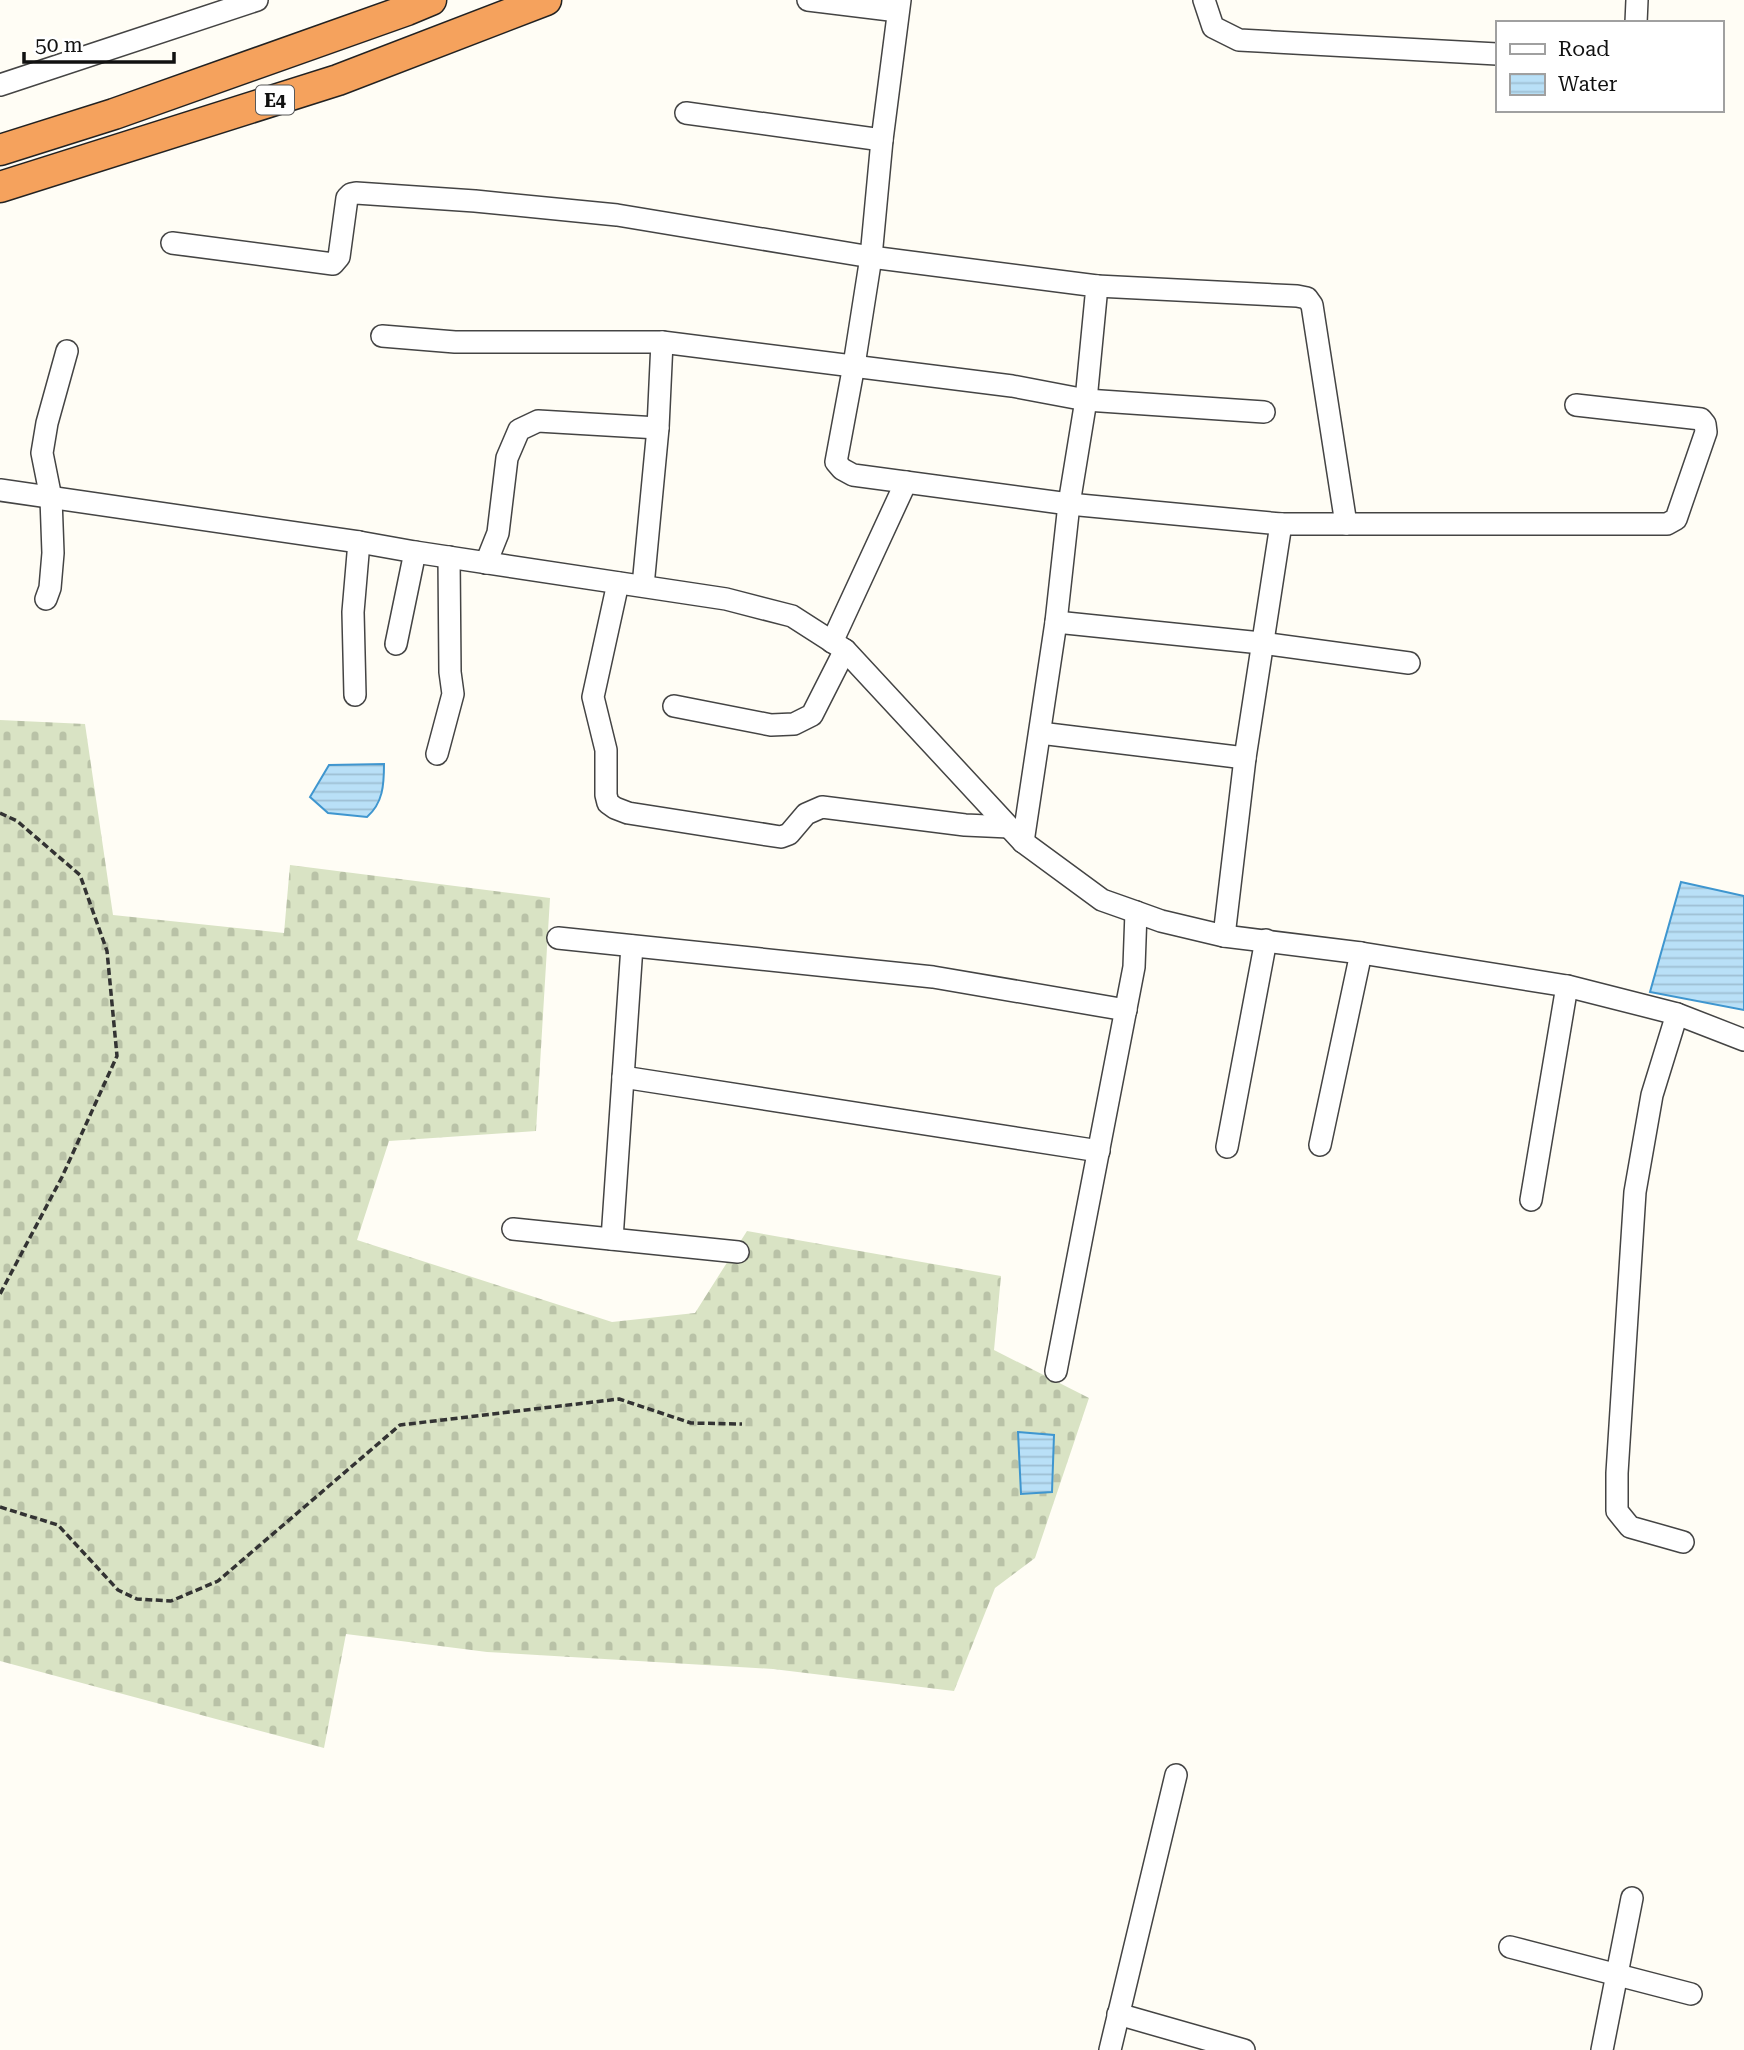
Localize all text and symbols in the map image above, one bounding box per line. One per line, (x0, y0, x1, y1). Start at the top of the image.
scale bar (24, 21, 175, 65)
legend (1496, 21, 1723, 112)
text: 50 m (35, 33, 83, 57)
text: Road (1558, 37, 1610, 61)
text: Water (1558, 72, 1618, 96)
road number: E4 (256, 86, 294, 114)

